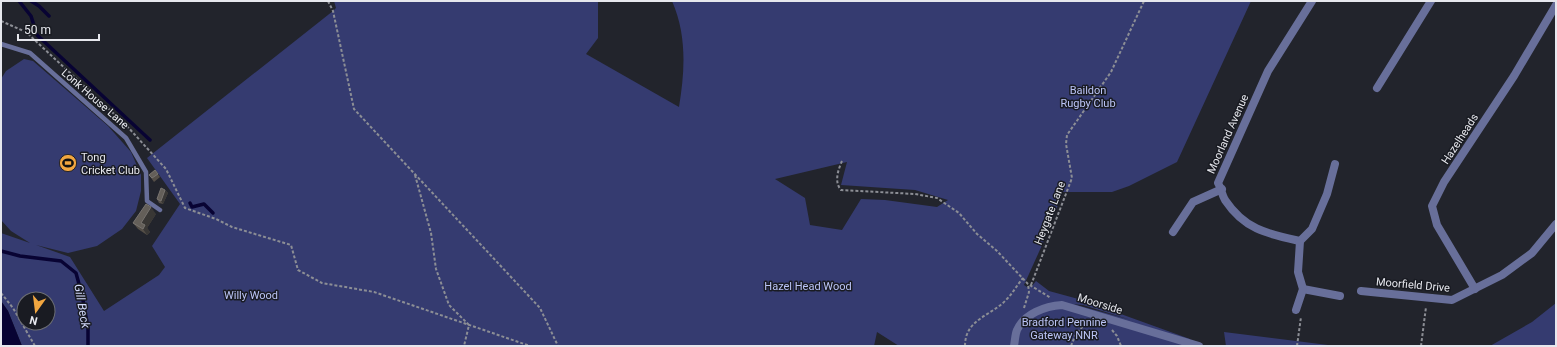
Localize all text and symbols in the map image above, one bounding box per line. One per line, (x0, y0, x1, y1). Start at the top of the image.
scale bar (18, 16, 99, 42)
text: 50 m (24, 23, 51, 37)
street label: Lonk House Lane (59, 66, 131, 132)
park label: Baildon Rugby Club (1060, 84, 1116, 110)
street label: Moorland Avenue (1205, 92, 1251, 176)
street label: Hazelheads (1439, 111, 1481, 167)
place label: Tong Cricket Club (81, 151, 140, 177)
sports icon: Tong Cricket Club (58, 153, 78, 173)
street label: Heygate Lane (1032, 179, 1068, 247)
street label: Moorfield Drive (1376, 275, 1451, 295)
park label: Hazel Head Wood (764, 280, 852, 293)
water label: Gill Beck (71, 283, 93, 330)
park label: Willy Wood (224, 289, 278, 302)
north arrow (16, 291, 56, 331)
street label: Moorside (1076, 291, 1124, 317)
text: N (28, 313, 39, 327)
park label: Bradford Pennine Gateway NNR (1022, 316, 1106, 342)

